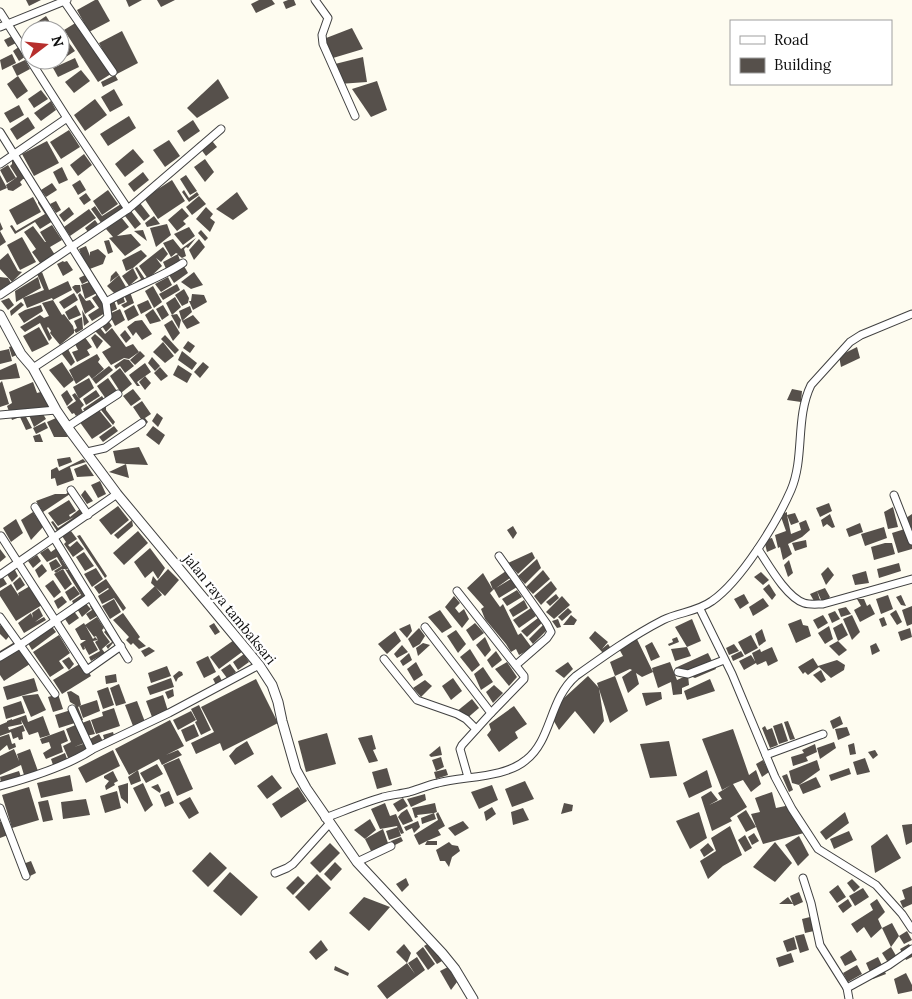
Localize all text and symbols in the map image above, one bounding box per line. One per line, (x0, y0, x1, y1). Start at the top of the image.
north arrow (20, 20, 70, 70)
legend (730, 20, 892, 85)
text: Road (774, 30, 809, 49)
text: N (47, 34, 68, 49)
text: Building (774, 55, 832, 74)
street label: jalan raya tambaksari (179, 548, 280, 668)

